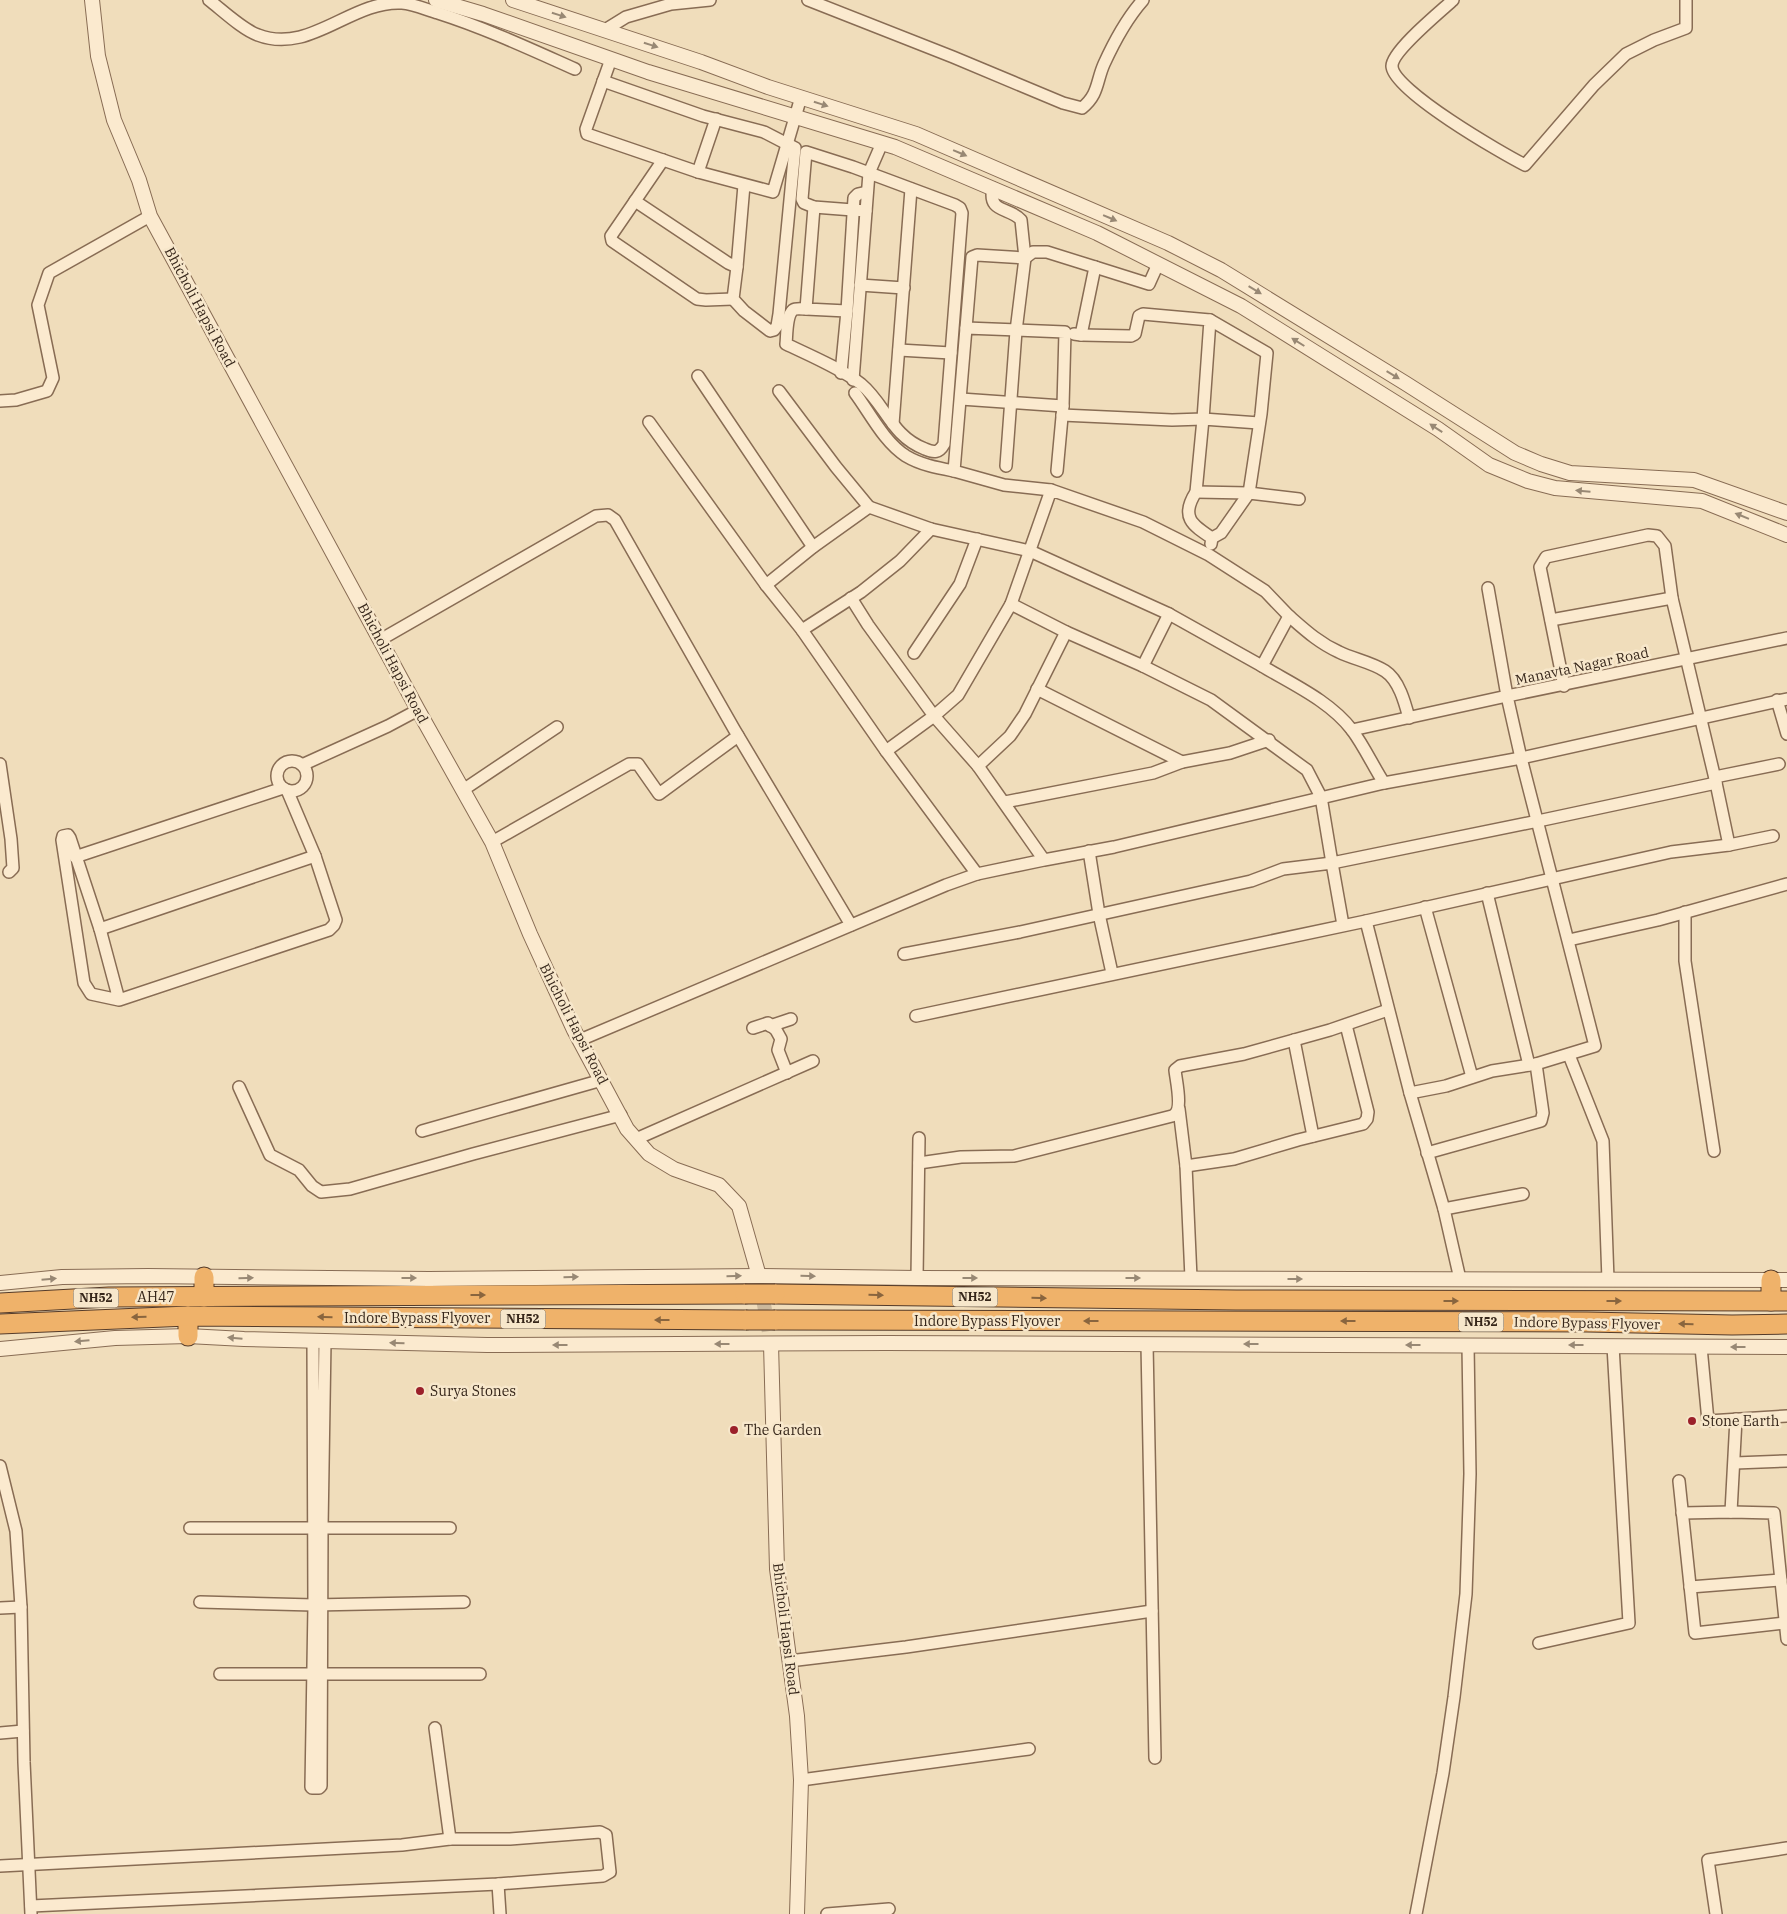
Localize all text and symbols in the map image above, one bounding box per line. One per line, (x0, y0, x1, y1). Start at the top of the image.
one-way arrow (551, 12, 566, 19)
one-way arrow (644, 42, 659, 50)
one-way arrow (814, 100, 829, 108)
one-way arrow (953, 150, 967, 158)
one-way arrow (1103, 214, 1117, 222)
street label: Bhicholi Hapsi Road (161, 244, 239, 371)
one-way arrow (1248, 286, 1261, 295)
one-way arrow (1292, 337, 1305, 346)
one-way arrow (1387, 371, 1400, 380)
one-way arrow (1429, 423, 1443, 433)
one-way arrow (1574, 486, 1590, 494)
one-way arrow (1735, 512, 1749, 520)
street label: Bhicholi Hapsi Road (354, 600, 432, 727)
street label: Manavta Nagar Road (1514, 643, 1651, 689)
street label: Bhicholi Hapsi Road (536, 960, 613, 1088)
one-way arrow (726, 1272, 742, 1280)
one-way arrow (800, 1272, 816, 1280)
one-way arrow (238, 1273, 254, 1281)
one-way arrow (563, 1273, 579, 1281)
one-way arrow (41, 1274, 57, 1282)
one-way arrow (401, 1274, 417, 1282)
one-way arrow (962, 1274, 978, 1282)
one-way arrow (1125, 1274, 1141, 1282)
one-way arrow (1287, 1275, 1303, 1283)
street label: AH47 (137, 1288, 175, 1306)
road number: NH52 (952, 1288, 998, 1306)
road number: NH52 (74, 1289, 118, 1308)
one-way arrow (471, 1291, 487, 1299)
one-way arrow (868, 1292, 884, 1300)
one-way arrow (1031, 1294, 1047, 1302)
one-way arrow (1443, 1297, 1459, 1305)
one-way arrow (1606, 1297, 1622, 1305)
street label: Indore Bypass Flyover (344, 1309, 491, 1327)
road number: NH52 (500, 1310, 546, 1328)
street label: Indore Bypass Flyover (914, 1312, 1061, 1330)
road number: NH52 (1458, 1312, 1504, 1331)
one-way arrow (131, 1313, 147, 1321)
one-way arrow (317, 1313, 333, 1321)
street label: Indore Bypass Flyover (1514, 1313, 1661, 1333)
one-way arrow (654, 1316, 670, 1324)
one-way arrow (1083, 1317, 1099, 1325)
one-way arrow (1340, 1317, 1356, 1325)
one-way arrow (1678, 1320, 1694, 1328)
one-way arrow (226, 1334, 242, 1342)
one-way arrow (73, 1337, 89, 1345)
one-way arrow (389, 1339, 405, 1347)
one-way arrow (714, 1340, 730, 1348)
one-way arrow (1243, 1340, 1259, 1348)
one-way arrow (551, 1341, 567, 1349)
one-way arrow (1405, 1341, 1421, 1349)
one-way arrow (1568, 1341, 1584, 1349)
one-way arrow (1730, 1343, 1746, 1351)
place label: Surya Stones (430, 1382, 516, 1400)
marker: Surya Stones (414, 1385, 426, 1397)
place label: Stone Earth (1702, 1412, 1780, 1430)
marker: Stone Earth (1686, 1415, 1698, 1427)
place label: The Garden (744, 1421, 822, 1439)
marker: The Garden (728, 1424, 740, 1436)
street label: Bhicholi Hapsi Road (769, 1562, 803, 1697)

